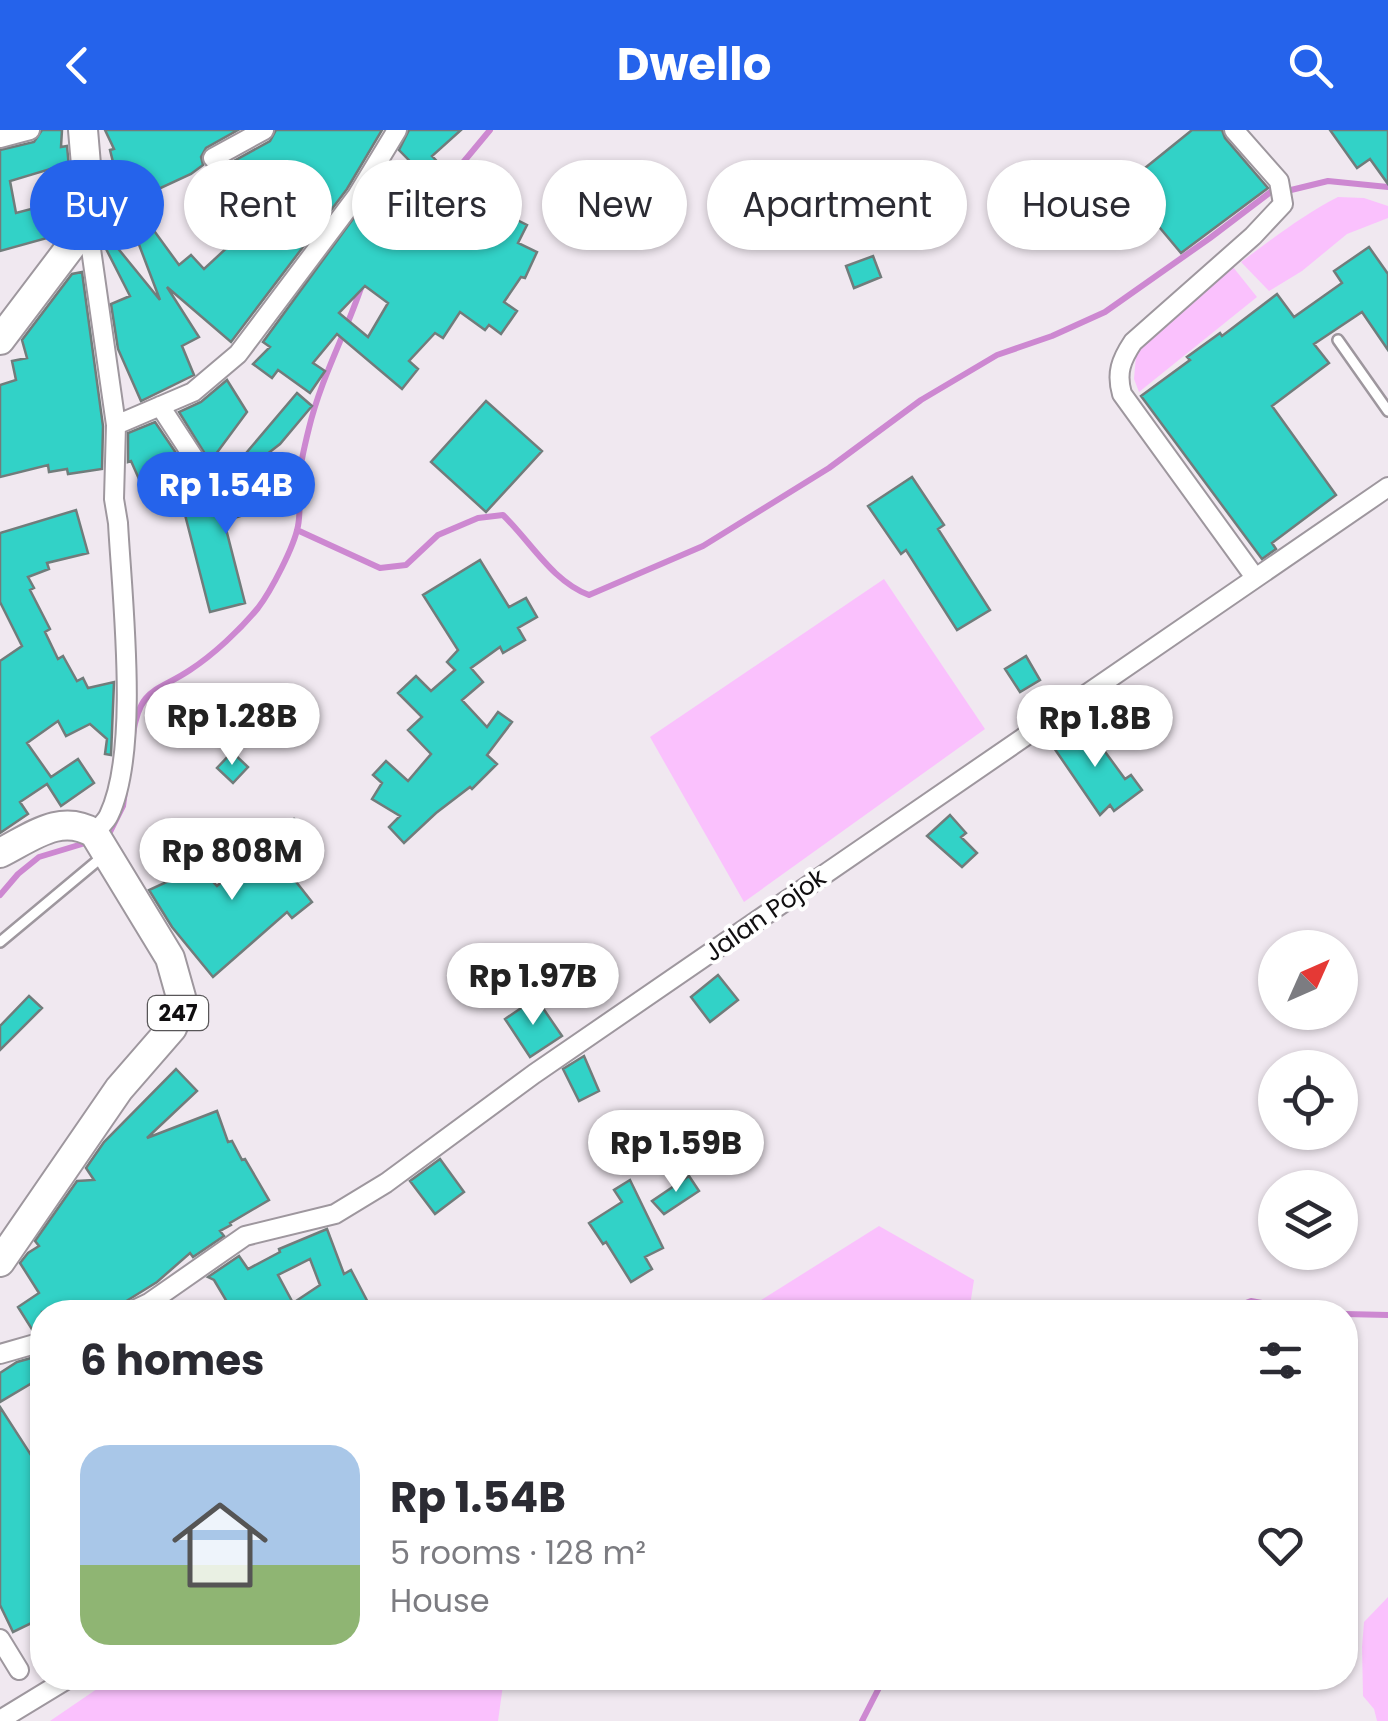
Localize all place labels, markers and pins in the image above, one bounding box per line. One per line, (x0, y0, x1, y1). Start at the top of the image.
pin: Rp 1.54B (123, 452, 329, 537)
pin: Rp 1.28B (129, 683, 335, 768)
pin: Rp 1.8B (1003, 685, 1187, 770)
pin: Rp 808M (140, 818, 324, 903)
pin: Rp 1.97B (430, 943, 636, 1028)
pin: Rp 1.59B (573, 1110, 779, 1195)

